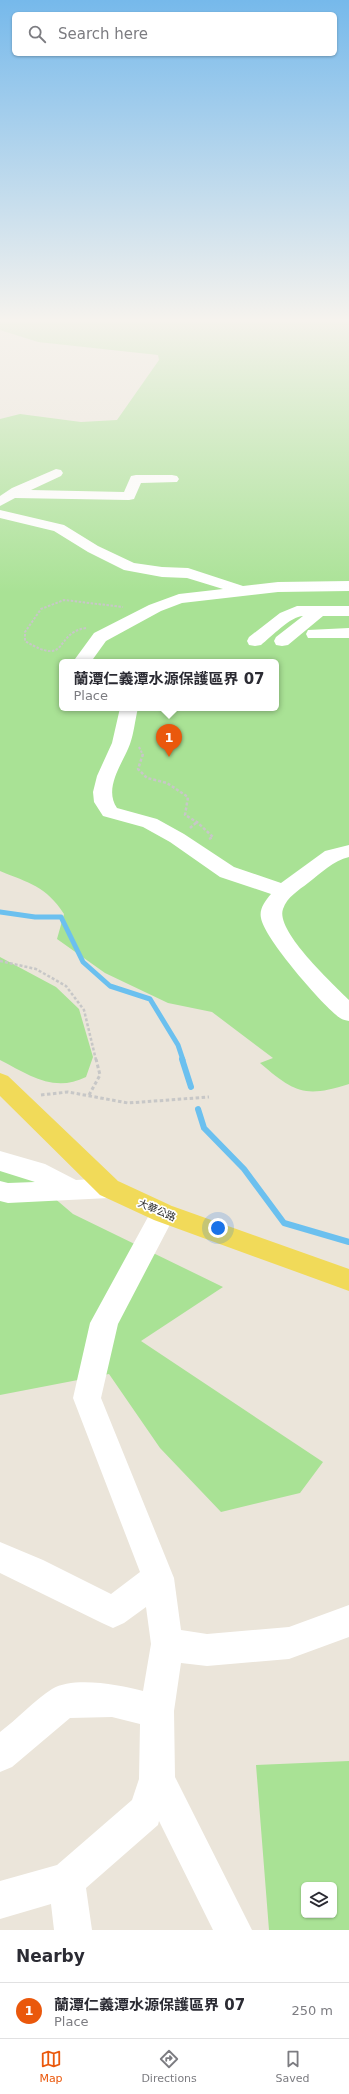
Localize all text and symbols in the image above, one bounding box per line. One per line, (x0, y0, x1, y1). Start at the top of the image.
search box (12, 12, 337, 56)
icon: search (26, 23, 48, 45)
text: Search here (58, 25, 148, 43)
popup (59, 659, 279, 711)
text: 蘭潭仁義潭水源保護區界 07 (73, 670, 265, 688)
text: Place (73, 688, 108, 703)
pin: 1 (156, 724, 182, 757)
street label: 大華公路 (136, 1197, 178, 1223)
your location (208, 1218, 228, 1238)
map controls (301, 1882, 337, 1918)
button: layers (301, 1882, 337, 1918)
text: Nearby (16, 1946, 85, 1966)
text: 蘭潭仁義潭水源保護區界 07 (54, 1996, 245, 2014)
text: 1 (24, 2003, 34, 2018)
text: 250 m (291, 2003, 333, 2018)
text: Place (54, 2014, 89, 2029)
tab: Map (39, 2048, 63, 2085)
tab: Directions (141, 2048, 197, 2085)
tab: Saved (276, 2048, 310, 2085)

